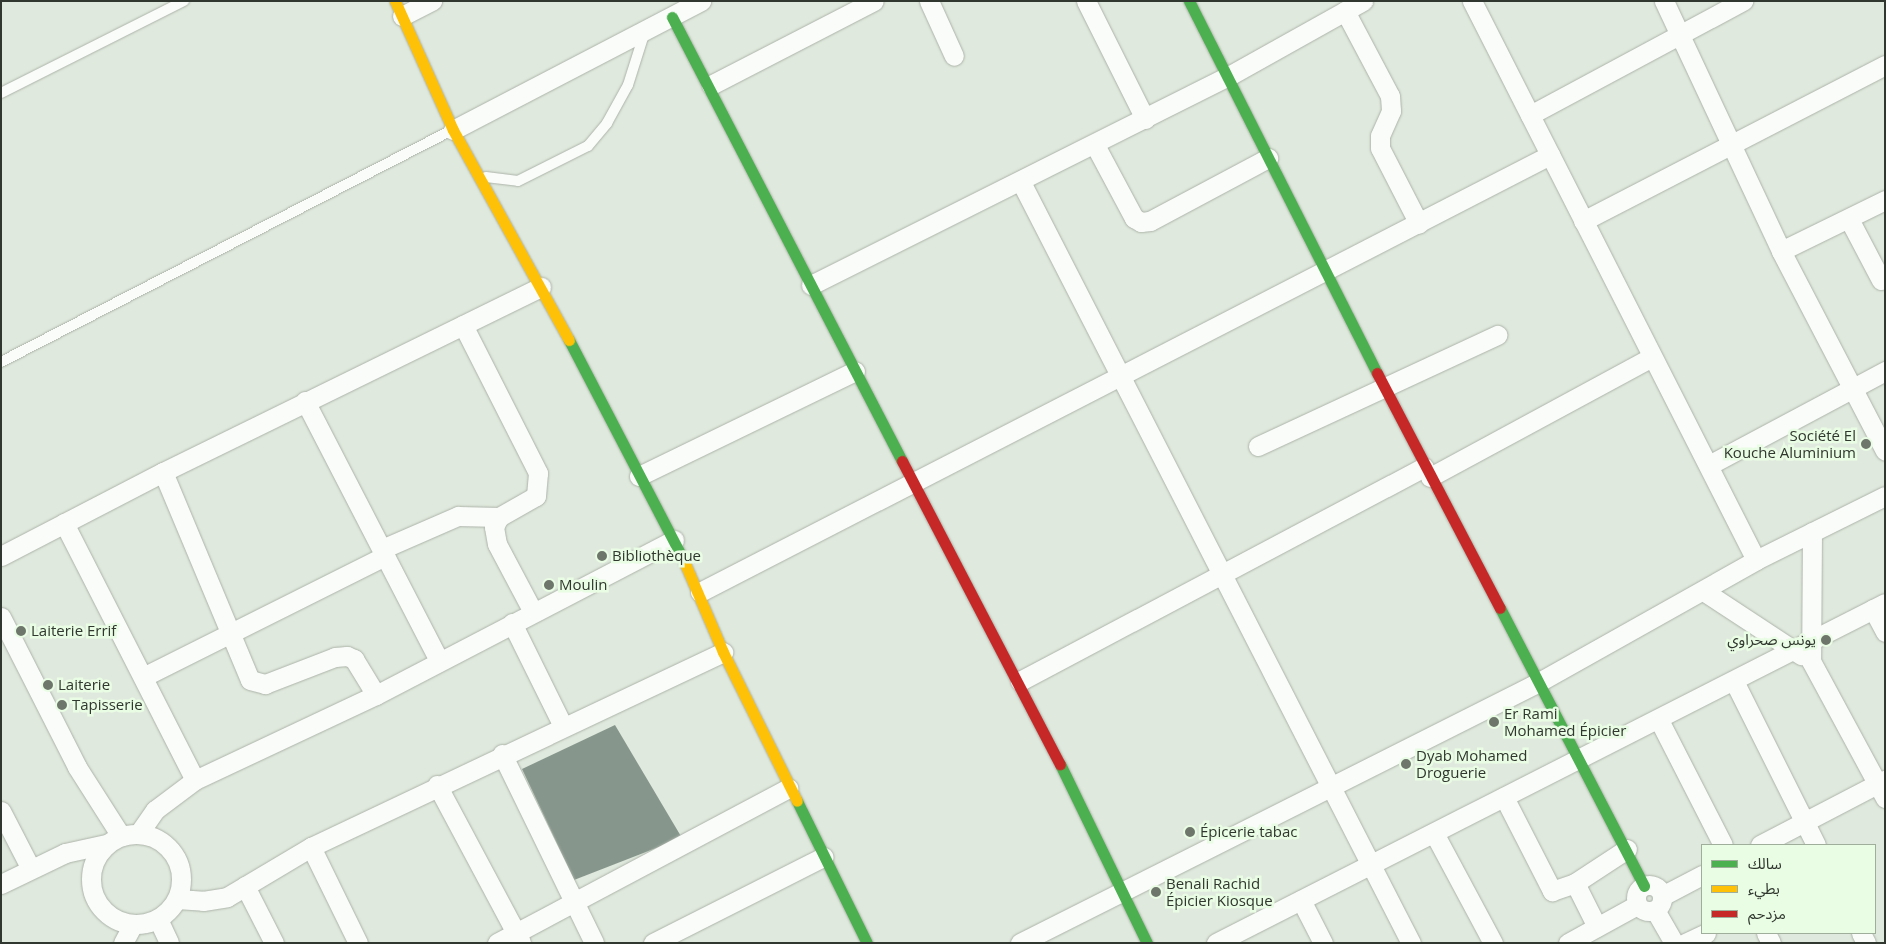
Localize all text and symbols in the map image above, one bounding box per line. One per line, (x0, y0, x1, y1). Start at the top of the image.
place label: Société El Kouche Aluminium (1724, 426, 1856, 461)
marker: Société El Kouche Aluminium (1860, 438, 1872, 450)
place label: Bibliothèque (612, 547, 701, 565)
marker: Bibliothèque (596, 550, 608, 562)
place label: Moulin (559, 576, 607, 594)
marker: Moulin (543, 579, 555, 591)
place label: Laiterie Errif (31, 622, 116, 640)
marker: Laiterie Errif (15, 625, 27, 637)
place label: يونس صحراوي (1727, 631, 1816, 649)
marker: يونس صحراوي (1820, 634, 1832, 646)
place label: Laiterie (58, 676, 110, 694)
marker: Laiterie (42, 679, 54, 691)
place label: Tapisserie (72, 696, 143, 714)
marker: Tapisserie (56, 699, 68, 711)
place label: Er Rami Mohamed Épicier (1504, 704, 1626, 739)
marker: Er Rami Mohamed Épicier (1488, 716, 1500, 728)
place label: Dyab Mohamed Droguerie (1416, 746, 1527, 781)
marker: Dyab Mohamed Droguerie (1400, 758, 1412, 770)
place label: Épicerie tabac (1200, 823, 1298, 841)
marker: Épicerie tabac (1184, 826, 1196, 838)
legend (1701, 844, 1876, 934)
text: سالك (1748, 853, 1782, 873)
place label: Benali Rachid Épicier Kiosque (1166, 874, 1273, 909)
text: بطيء (1748, 878, 1780, 898)
marker: Benali Rachid Épicier Kiosque (1150, 886, 1162, 898)
text: مزدحم (1748, 903, 1786, 923)

